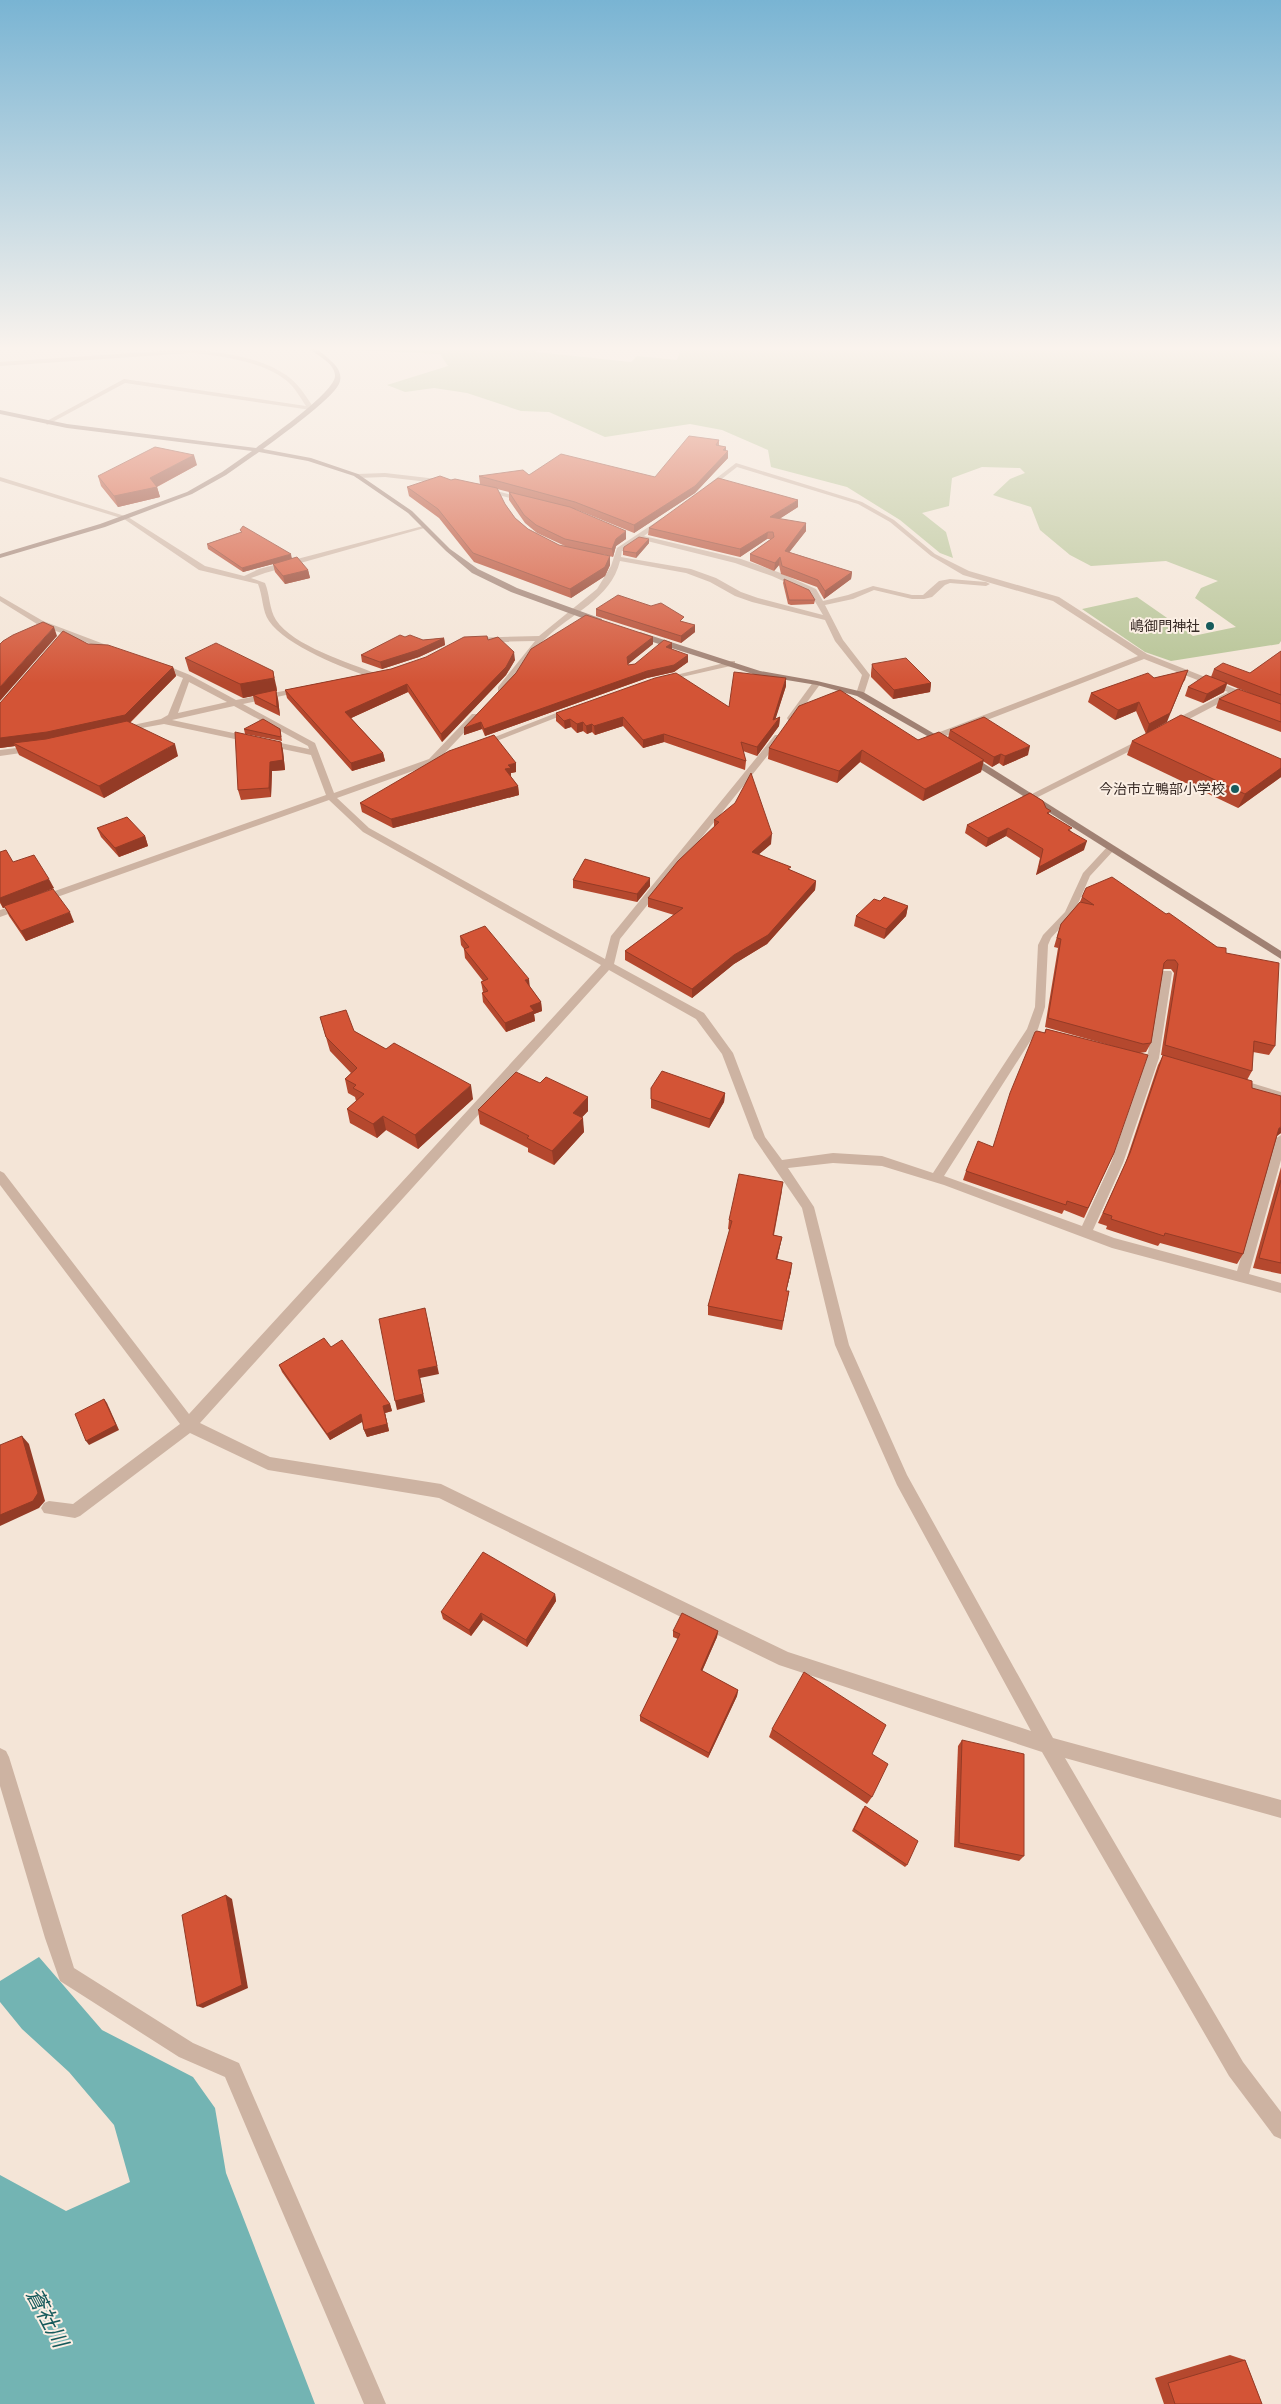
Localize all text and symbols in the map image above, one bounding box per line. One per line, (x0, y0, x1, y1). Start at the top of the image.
place label: 嶋御門神社 (1130, 618, 1200, 634)
marker: 嶋御門神社 (1204, 620, 1216, 632)
place label: 今治市立鴨部小学校 (1099, 781, 1225, 797)
marker: 今治市立鴨部小学校 (1229, 783, 1241, 795)
water label: 蒼社川 (22, 2285, 73, 2353)

